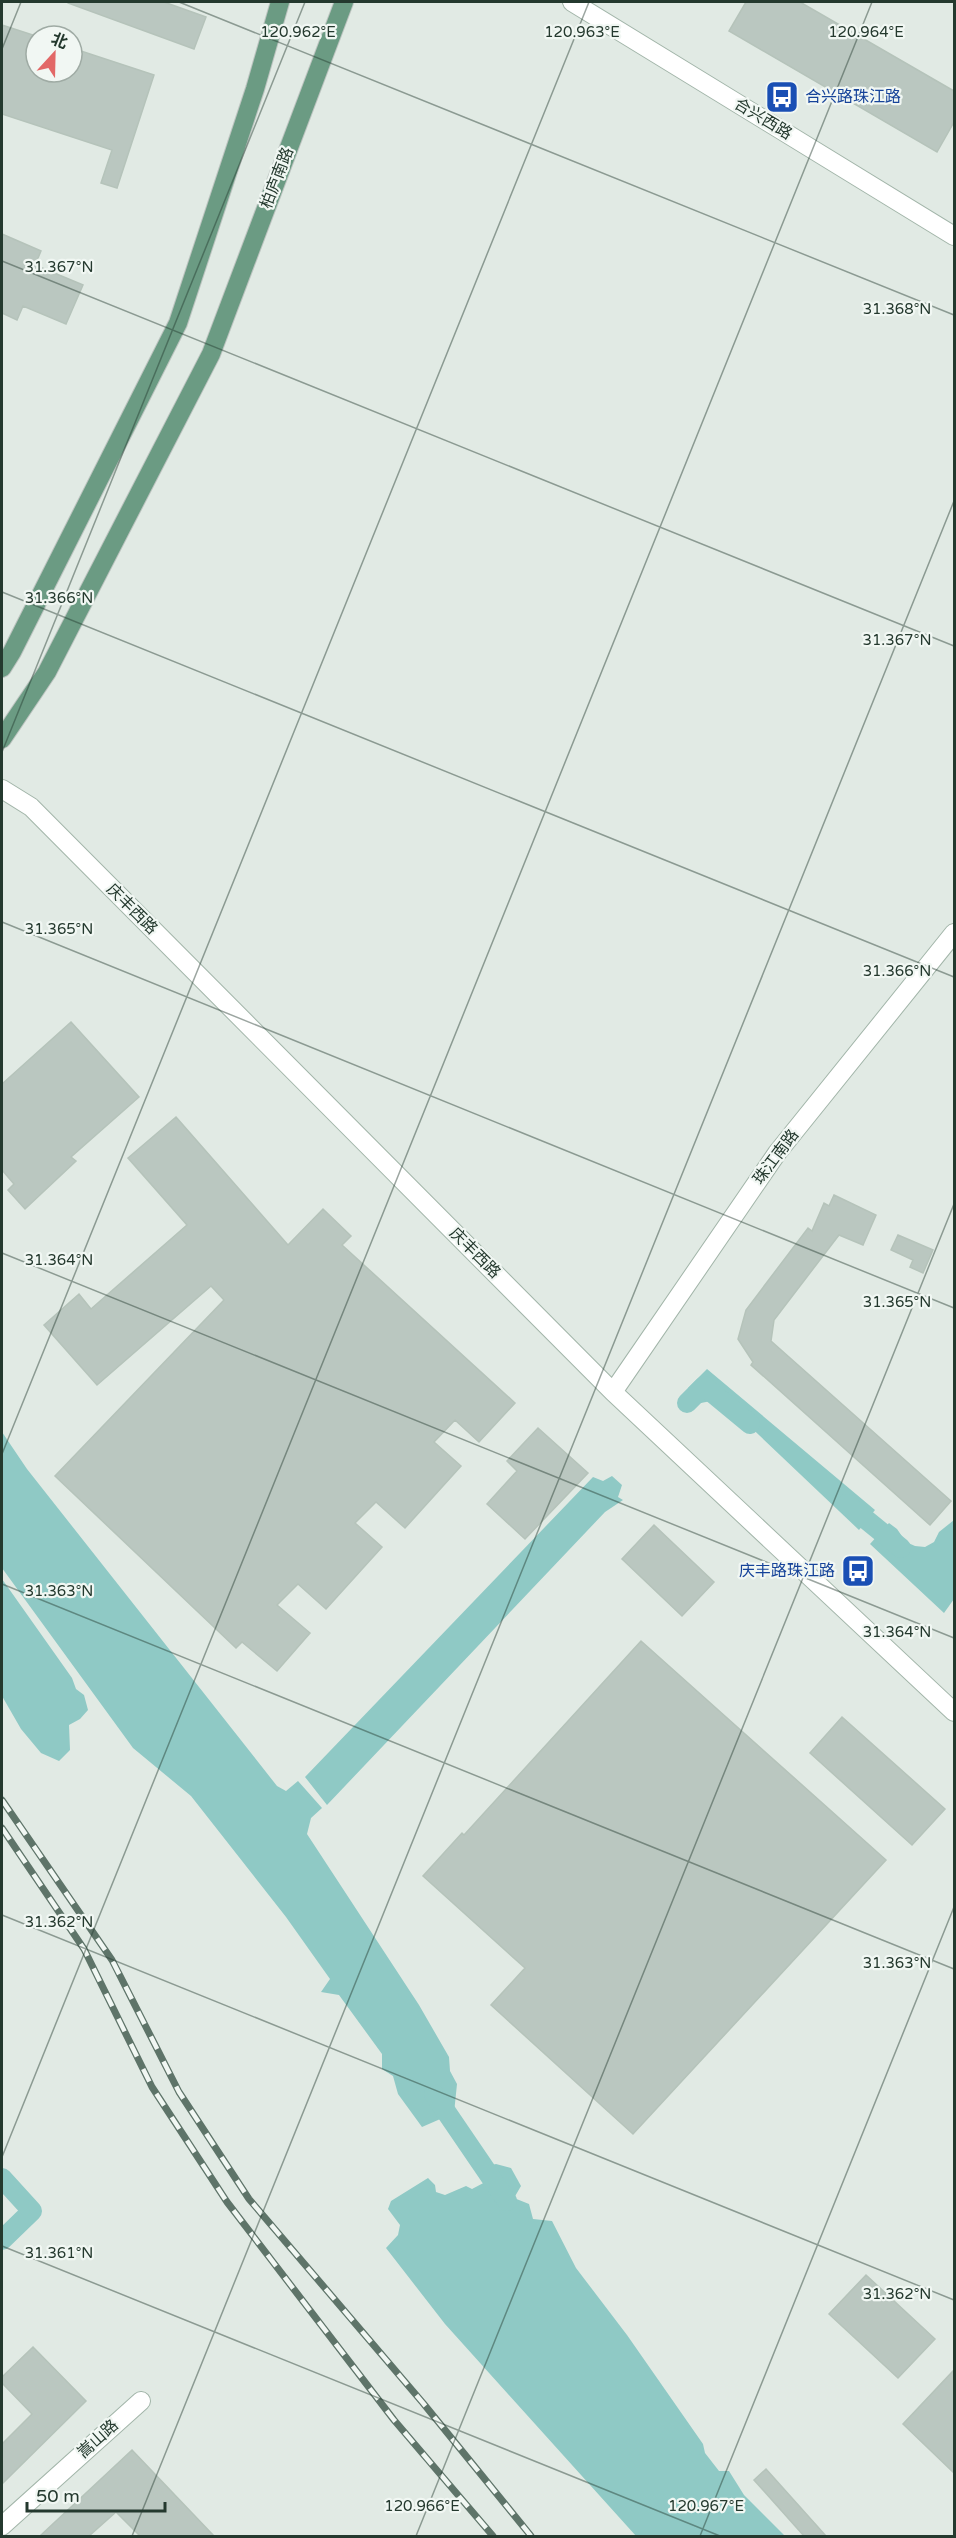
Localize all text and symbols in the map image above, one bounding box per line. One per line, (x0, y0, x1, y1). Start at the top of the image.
text: 120.962°E (260, 23, 336, 41)
text: 120.963°E (544, 23, 620, 41)
text: 120.964°E (828, 23, 904, 41)
north arrow (24, 24, 84, 84)
text: 北 (48, 29, 70, 53)
bus stop icon: 合兴路珠江路 (764, 79, 800, 115)
place label: 合兴路珠江路 (805, 87, 901, 107)
street label: 合兴西路 (730, 94, 796, 144)
street label: 柏庐南路 (256, 145, 298, 211)
text: 31.367°N (24, 258, 94, 276)
text: 31.368°N (863, 300, 931, 318)
text: 31.366°N (25, 589, 93, 607)
text: 31.367°N (862, 631, 932, 649)
street label: 庆丰西路 (102, 879, 162, 939)
text: 31.365°N (25, 920, 93, 938)
text: 31.366°N (863, 962, 931, 980)
street label: 珠江南路 (749, 1125, 803, 1189)
street label: 庆丰西路 (445, 1223, 505, 1283)
text: 31.364°N (25, 1251, 93, 1269)
text: 31.365°N (863, 1293, 931, 1311)
bus stop icon: 庆丰路珠江路 (840, 1553, 876, 1589)
place label: 庆丰路珠江路 (739, 1561, 835, 1581)
text: 31.363°N (25, 1582, 93, 1600)
text: 31.364°N (863, 1623, 931, 1641)
text: 31.362°N (25, 1913, 93, 1931)
text: 31.363°N (863, 1954, 931, 1972)
text: 31.361°N (25, 2244, 93, 2262)
text: 31.362°N (863, 2285, 931, 2303)
street label: 嵩山路 (73, 2416, 123, 2462)
scale bar (27, 2475, 165, 2513)
text: 50 m (36, 2485, 80, 2507)
text: 120.966°E (384, 2497, 460, 2515)
text: 120.967°E (668, 2497, 744, 2515)

